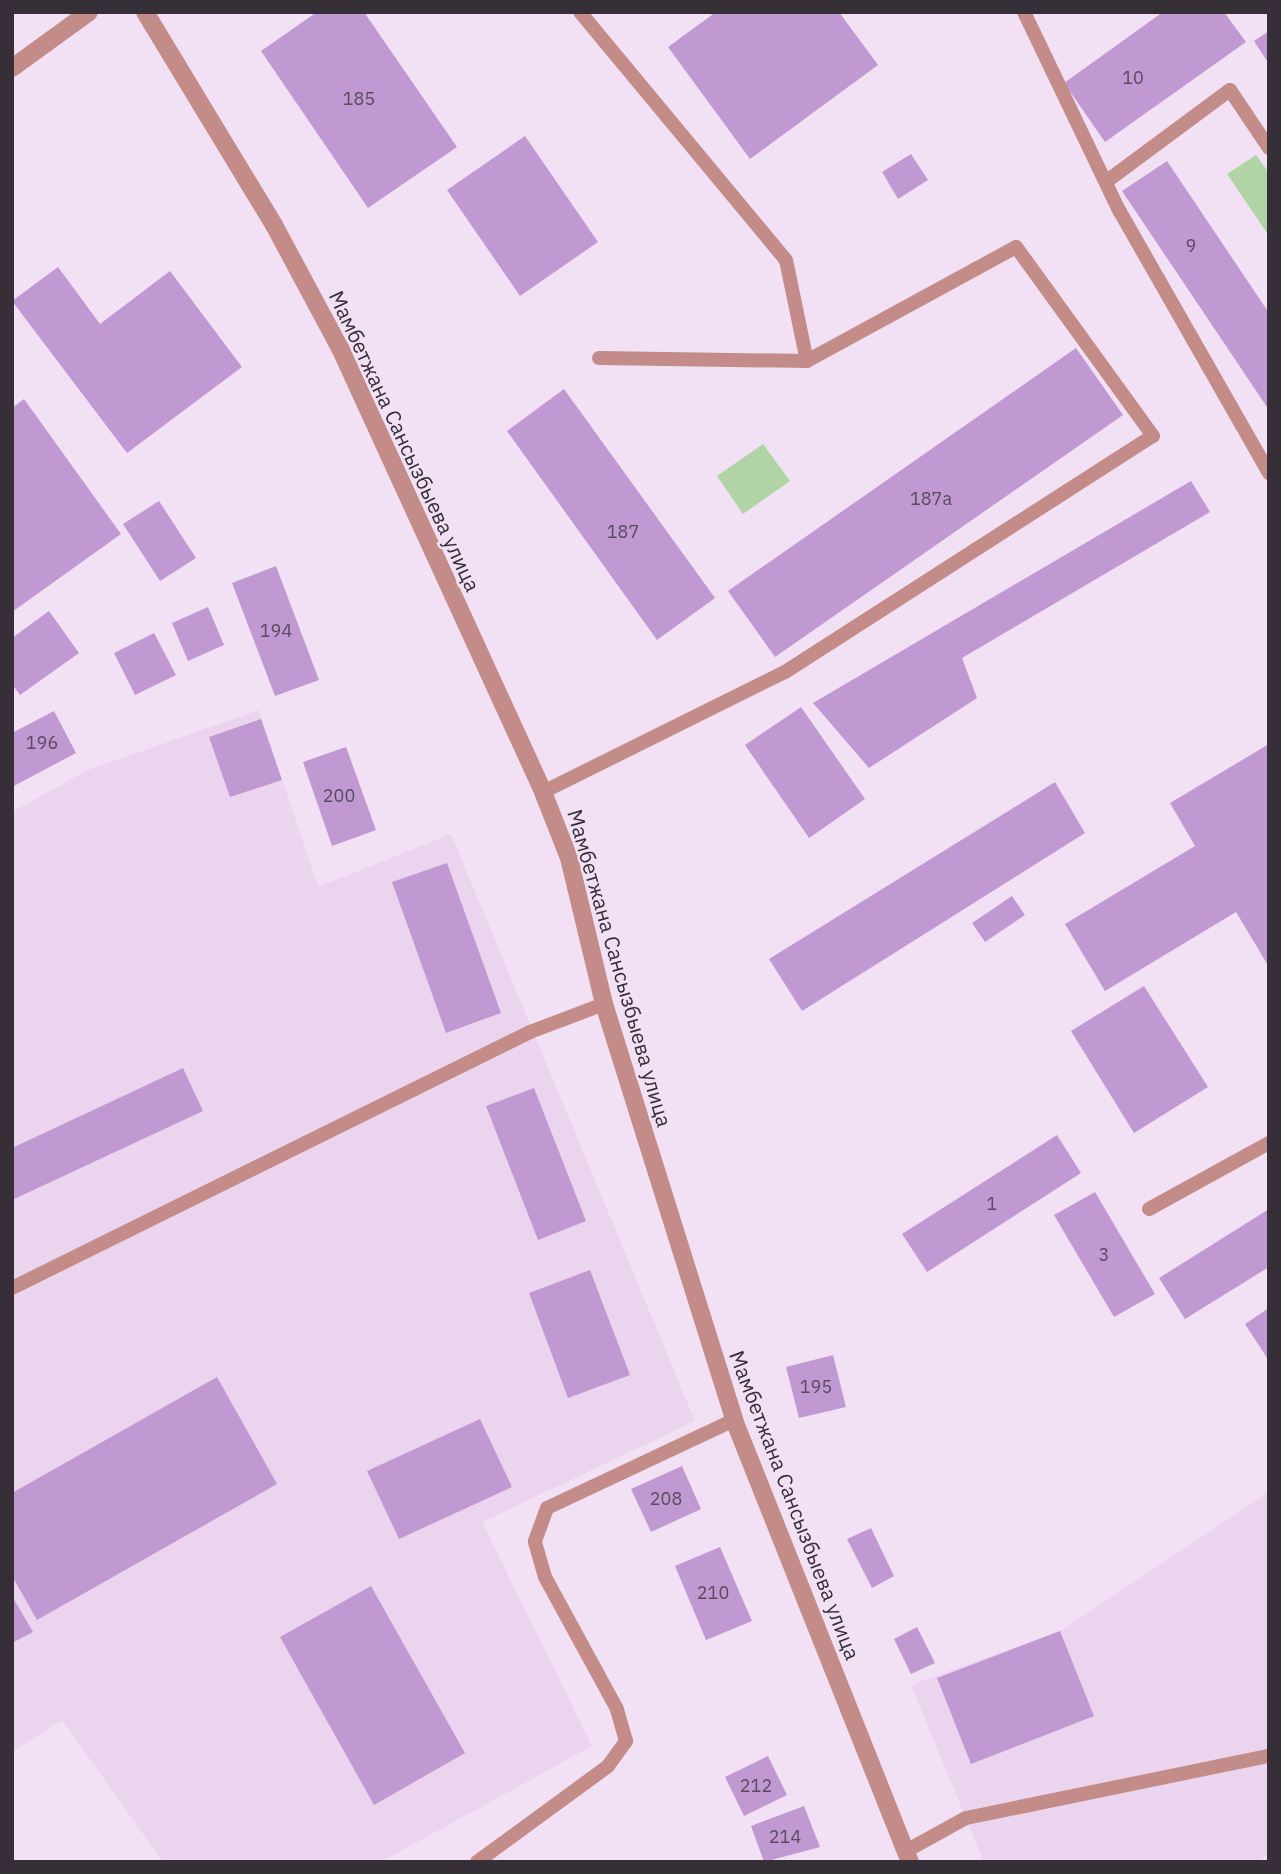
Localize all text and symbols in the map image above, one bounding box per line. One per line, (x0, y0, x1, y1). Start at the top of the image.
house number: 10 (1122, 67, 1144, 89)
house number: 185 (343, 88, 375, 110)
house number: 9 (1186, 235, 1196, 257)
street label: Мамбетжана Сансызбыева улица (324, 287, 486, 595)
house number: 187а (910, 488, 952, 510)
house number: 187 (607, 521, 639, 543)
house number: 194 (260, 620, 292, 642)
house number: 196 (26, 732, 58, 754)
house number: 200 (323, 785, 355, 807)
street label: Мамбетжана Сансызбыева улица (563, 806, 677, 1130)
house number: 1 (987, 1193, 997, 1215)
house number: 3 (1099, 1244, 1109, 1266)
street label: Мамбетжана Сансызбыева улица (724, 1347, 866, 1663)
house number: 195 (800, 1376, 832, 1398)
house number: 208 (650, 1488, 682, 1510)
house number: 210 (697, 1582, 729, 1604)
house number: 212 (740, 1775, 772, 1797)
house number: 214 (769, 1826, 801, 1848)

